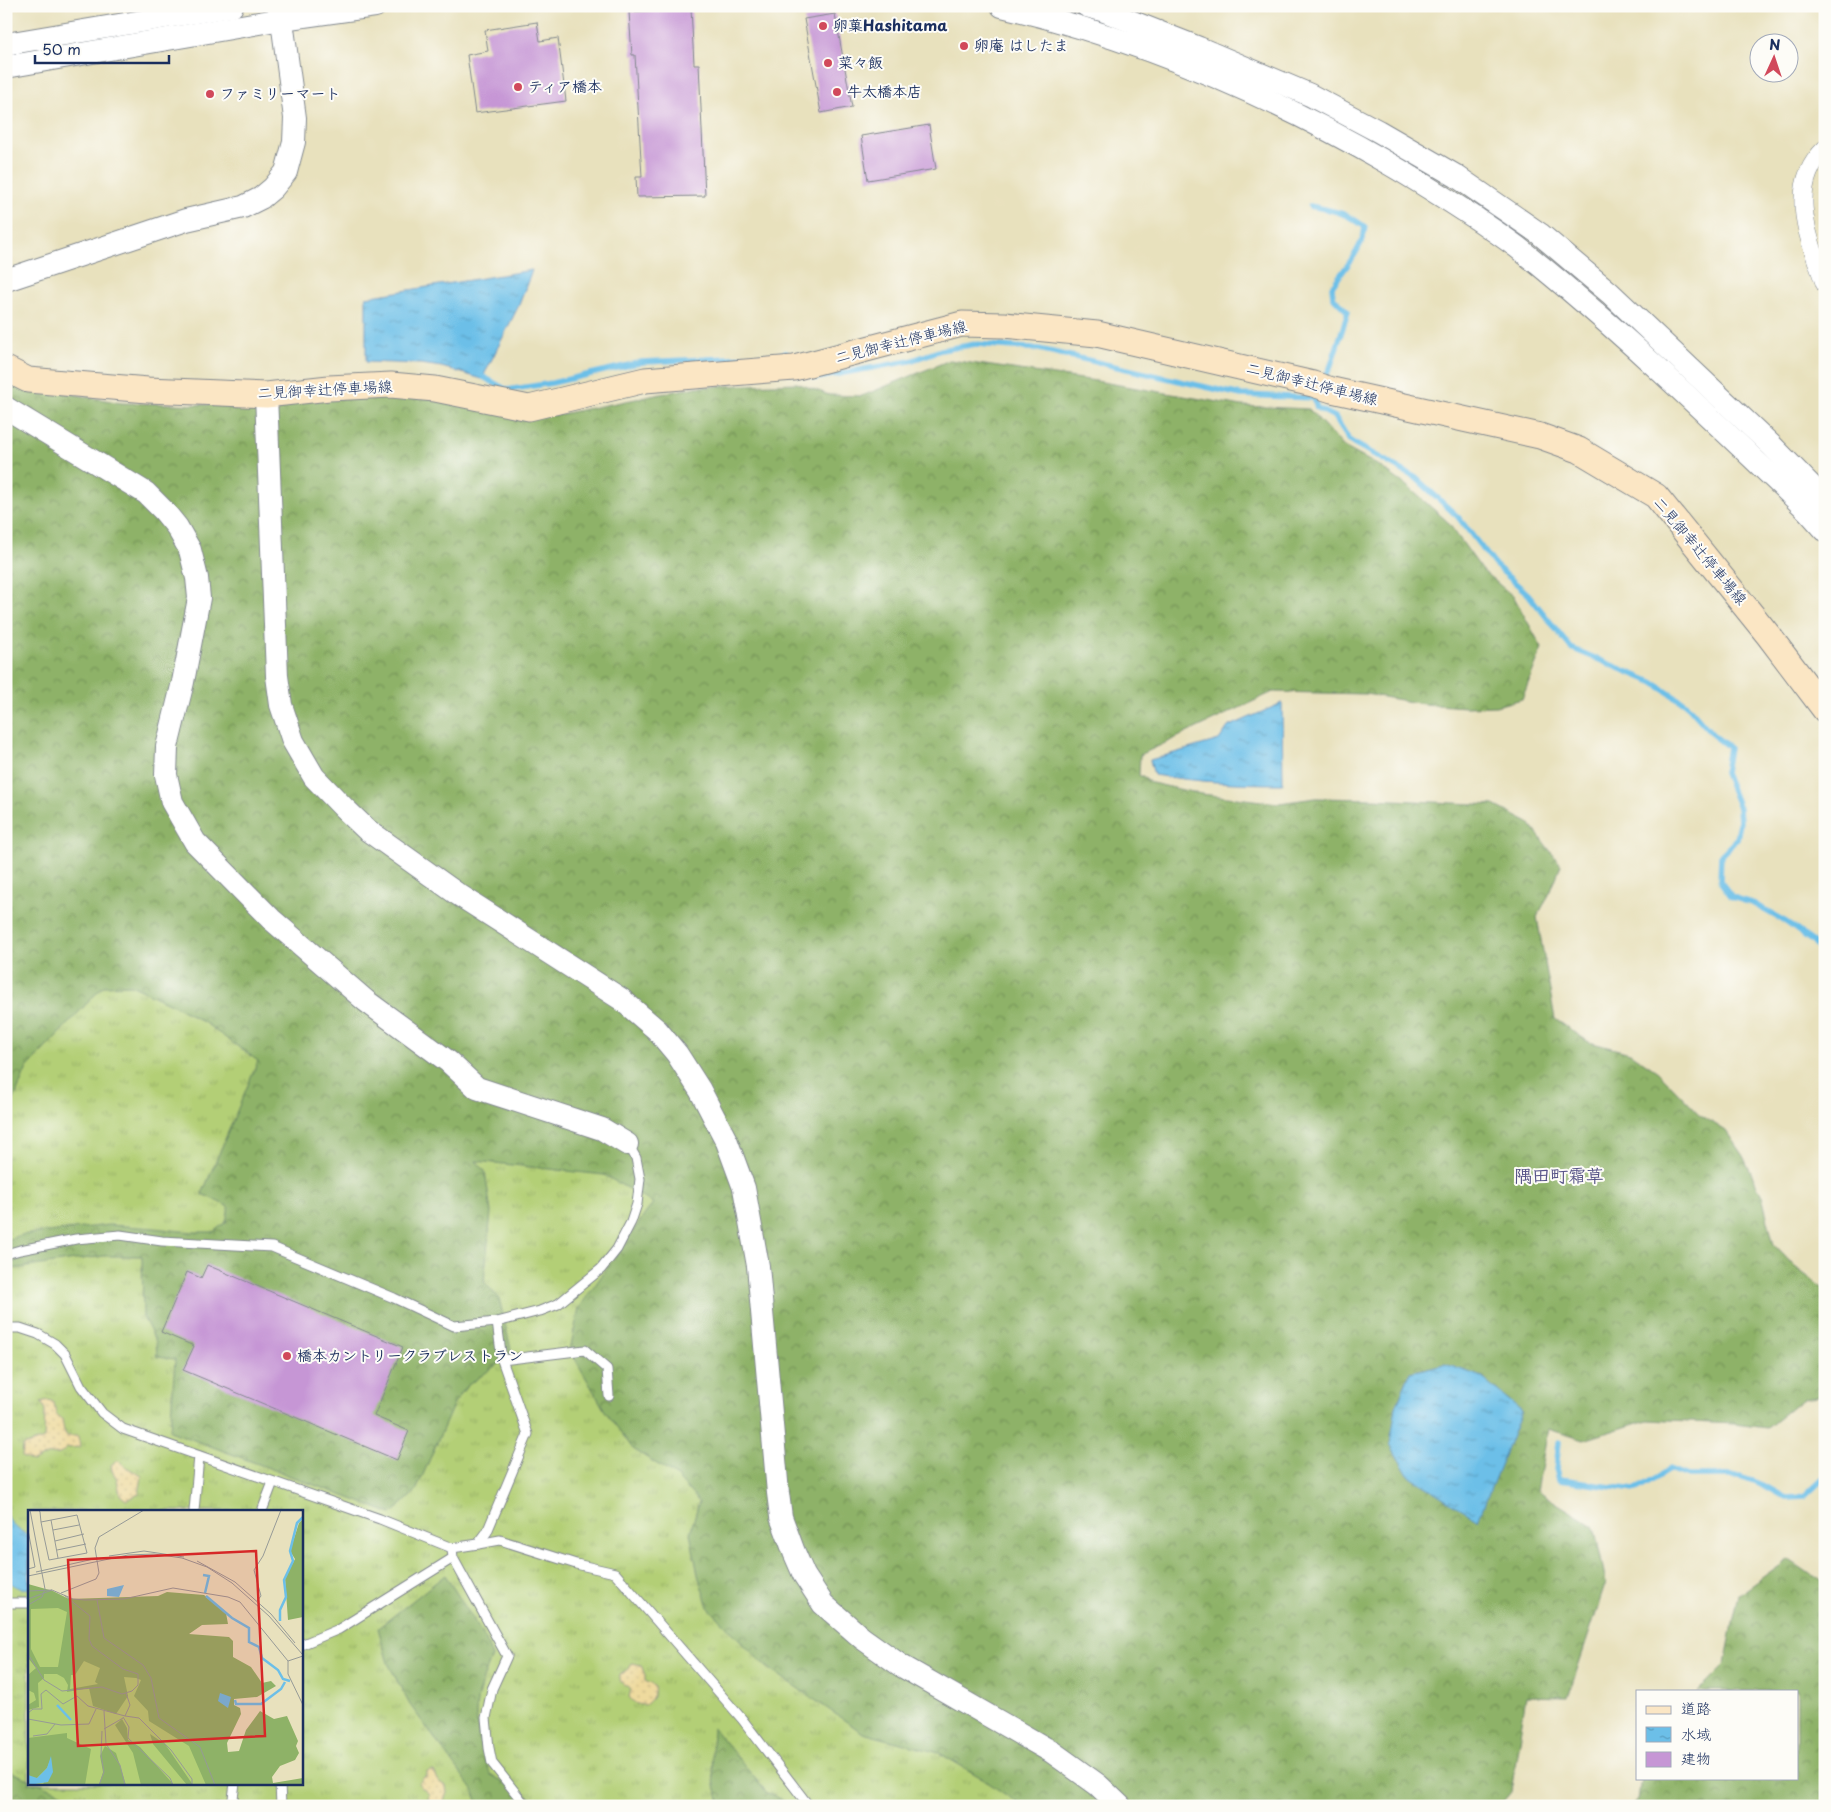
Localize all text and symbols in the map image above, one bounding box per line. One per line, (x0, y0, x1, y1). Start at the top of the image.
place label: 卵菓Hashitama (833, 13, 947, 36)
marker: 卵菓Hashitama (817, 20, 829, 32)
scale bar (35, 32, 169, 64)
north arrow (1748, 32, 1798, 82)
place label: 卵庵 はしたま (974, 33, 1069, 56)
text: N (1769, 34, 1781, 55)
text: 50 m (42, 37, 81, 60)
marker: 卵庵 はしたま (958, 40, 970, 52)
place label: 菜々飯 (838, 50, 883, 73)
marker: 菜々飯 (822, 57, 834, 69)
place label: ティア橋本 (528, 74, 602, 97)
place label: 牛太橋本店 (847, 79, 922, 102)
place label: ファミリーマート (220, 81, 341, 104)
marker: ティア橋本 (512, 81, 524, 93)
marker: 牛太橋本店 (831, 86, 843, 98)
marker: ファミリーマート (204, 88, 216, 100)
street label: 二見御幸辻停車場線 (832, 313, 969, 368)
street label: 二見御幸辻停車場線 (1244, 355, 1381, 410)
street label: 二見御幸辻停車場線 (257, 373, 393, 404)
street label: 二見御幸辻停車場線 (1649, 491, 1753, 609)
district label: 隅田町霜草 (1514, 1161, 1604, 1188)
place label: 橋本カントリークラブレストラン (297, 1343, 523, 1366)
marker: 橋本カントリークラブレストラン (281, 1350, 293, 1362)
inset map (28, 1510, 302, 1784)
legend (1636, 1690, 1798, 1780)
text: 道路 (1681, 1696, 1711, 1719)
text: 水域 (1681, 1722, 1711, 1745)
text: 建物 (1681, 1746, 1711, 1769)

